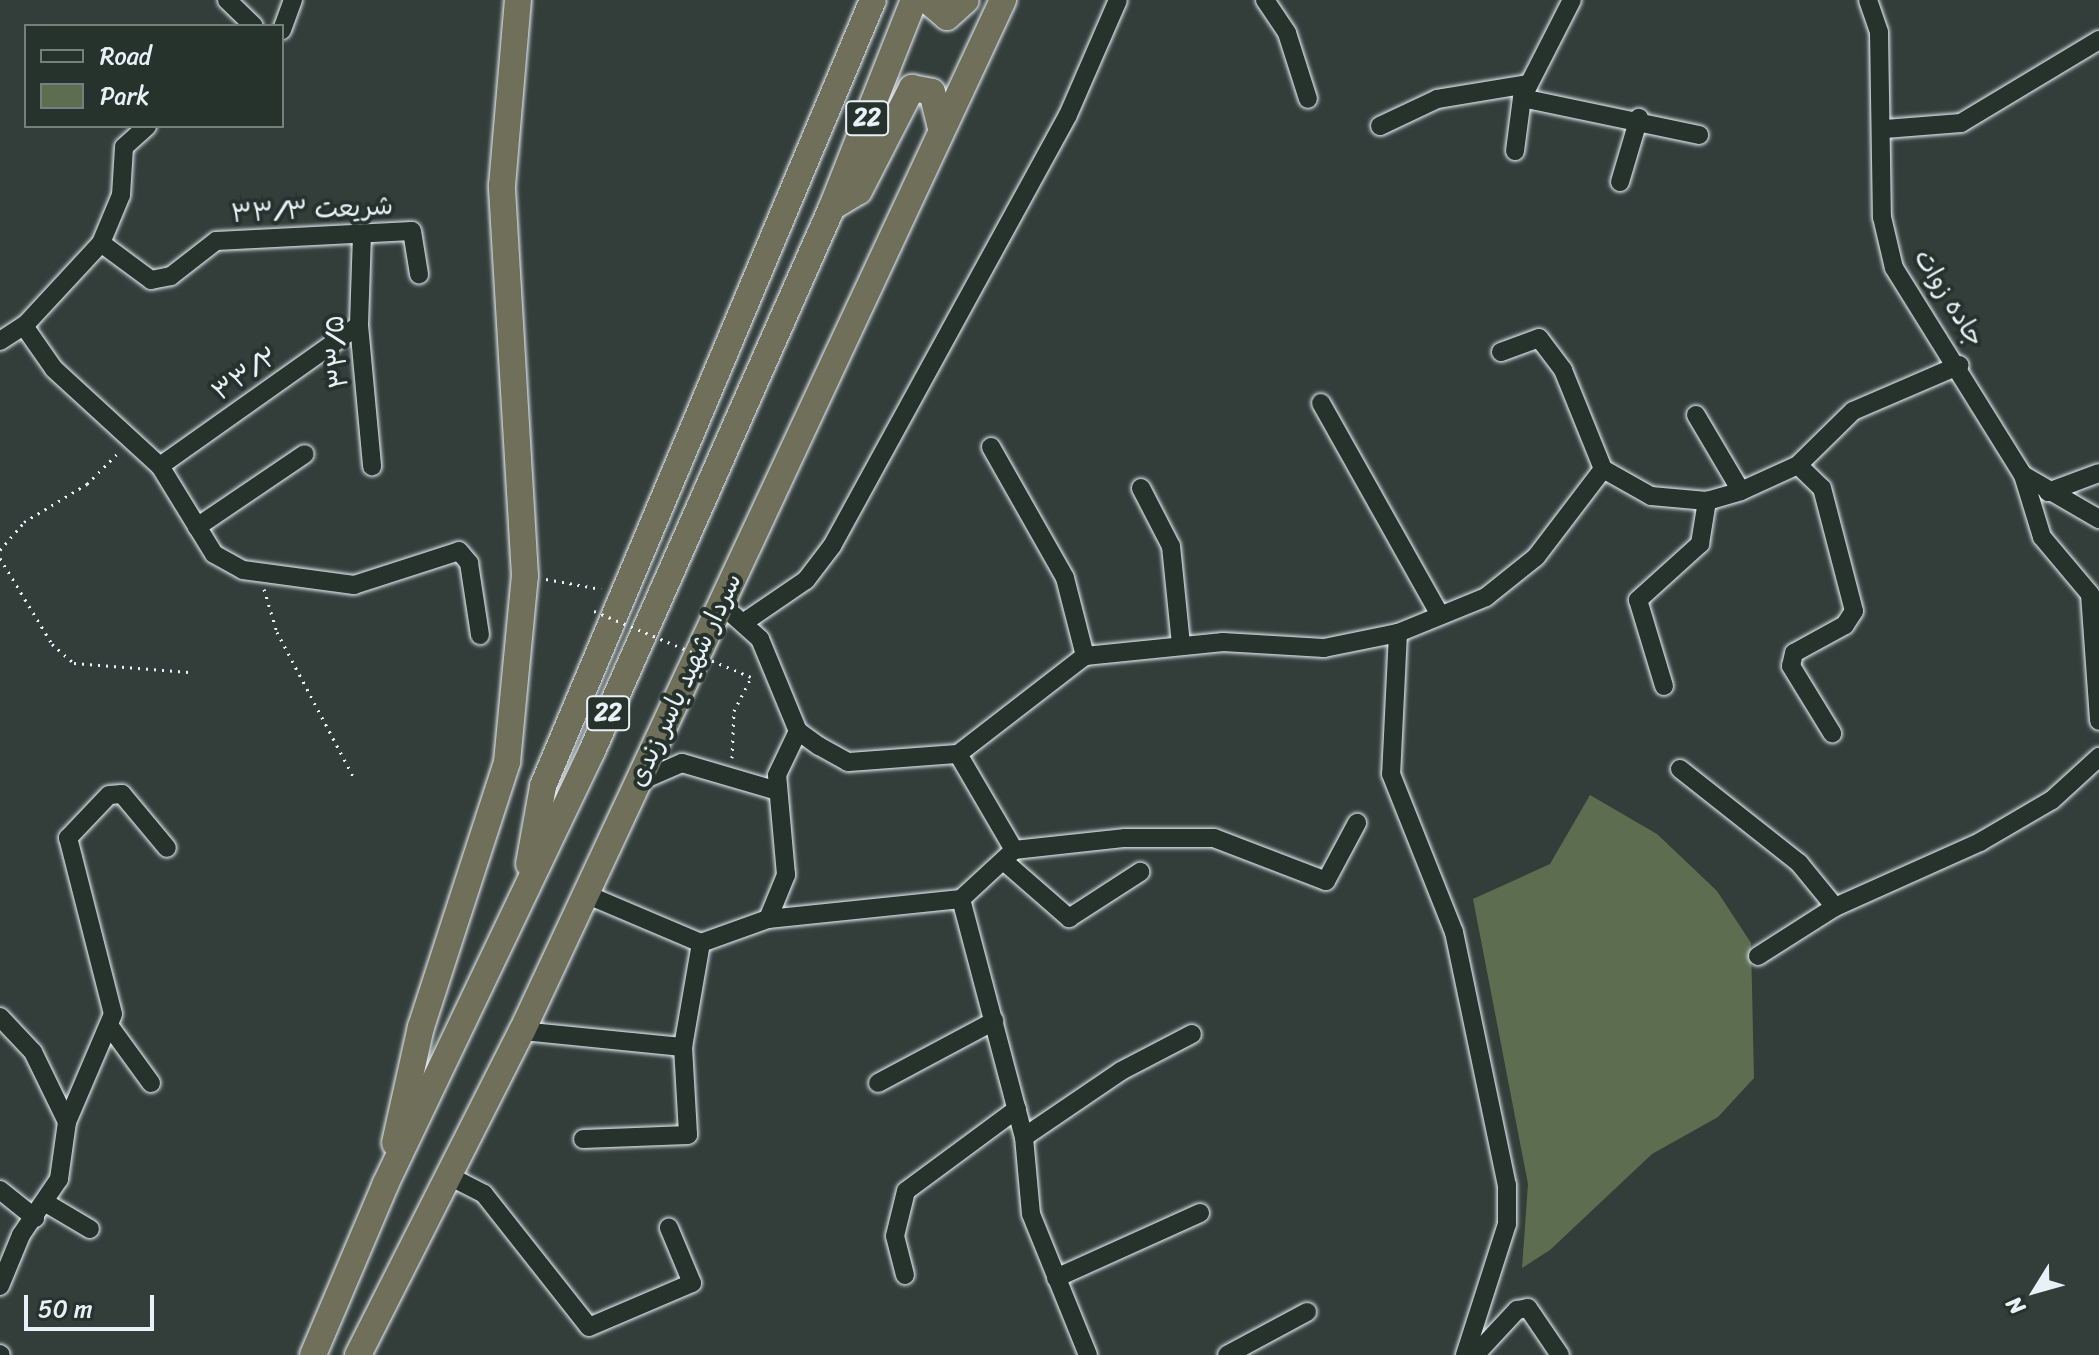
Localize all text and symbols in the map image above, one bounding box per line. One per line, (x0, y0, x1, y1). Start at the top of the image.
legend (24, 24, 284, 128)
text: Road (100, 35, 151, 77)
text: Park (100, 75, 149, 117)
road number: 22 (845, 98, 889, 138)
street label: شریعت ۳۳/۳ (230, 190, 394, 230)
street label: جاده زوات (1907, 244, 1991, 352)
street label: ۳۳/۵ (319, 314, 355, 390)
street label: ۳۳/۲ (206, 340, 284, 408)
street label: سردار شهید یاسر زندی (622, 568, 748, 792)
road number: 22 (586, 693, 630, 733)
north arrow (1995, 1251, 2075, 1331)
scale bar (28, 1279, 158, 1329)
text: 50 m (38, 1288, 93, 1330)
text: N (1995, 1288, 2036, 1324)

